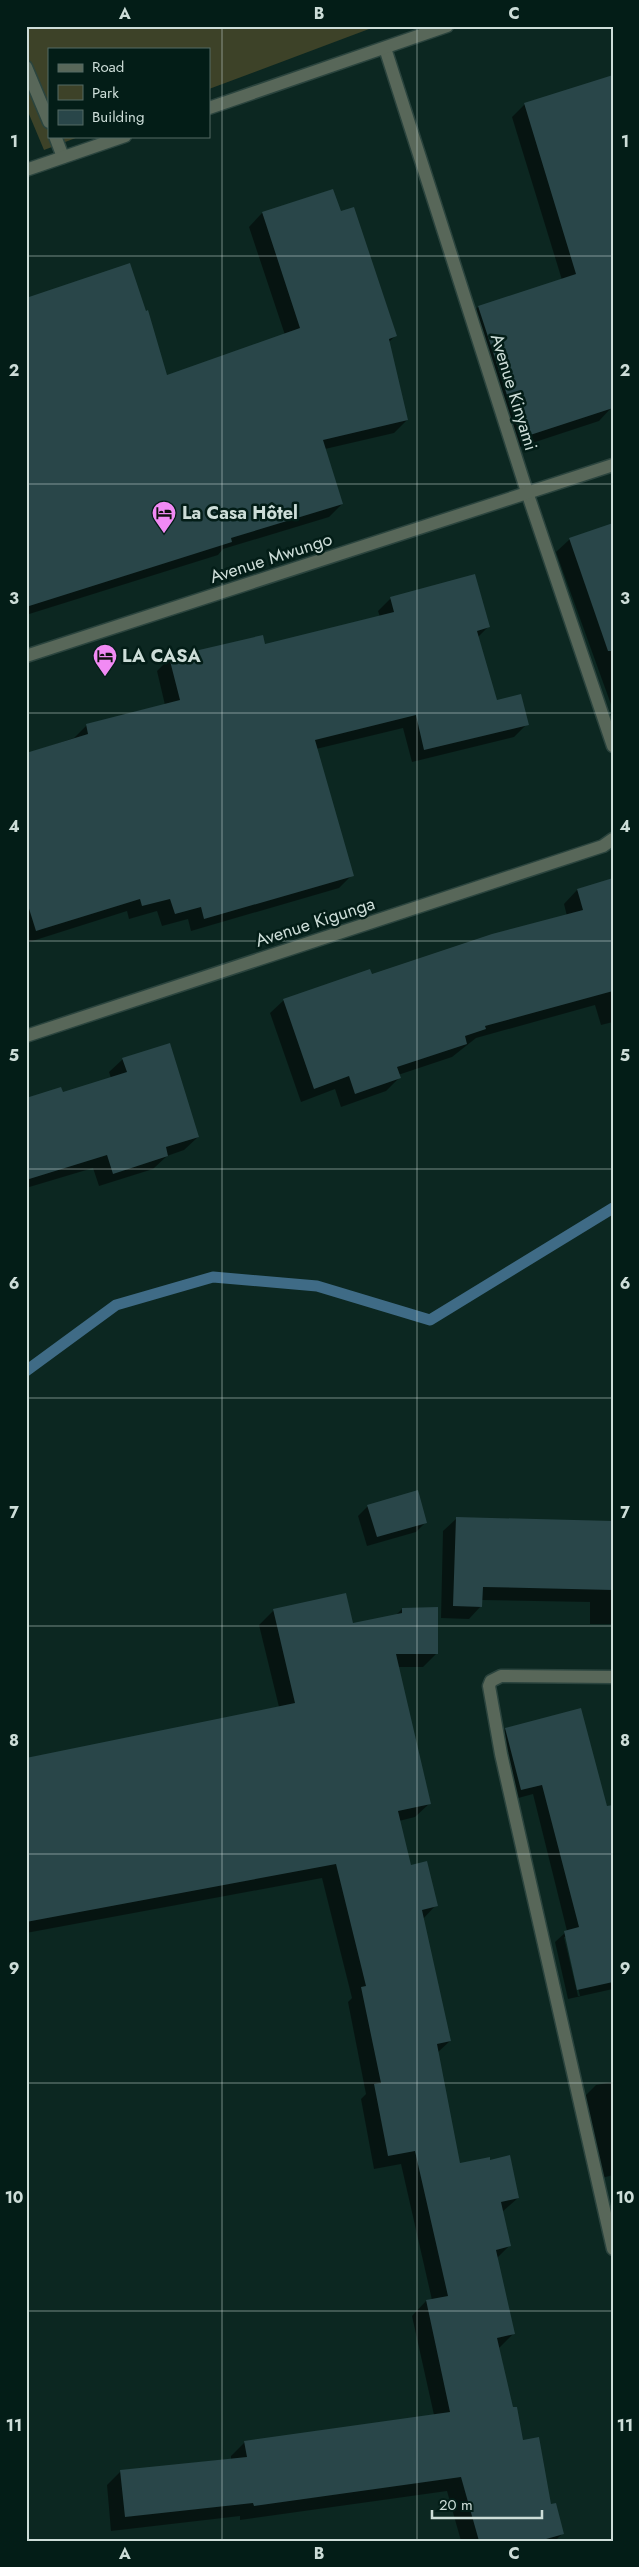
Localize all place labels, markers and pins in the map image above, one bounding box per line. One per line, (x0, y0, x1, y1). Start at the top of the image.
hotel icon: La Casa Hôtel (151, 500, 177, 534)
place label: La Casa Hôtel (182, 500, 298, 526)
hotel icon: LA CASA (92, 643, 118, 677)
place label: LA CASA (122, 643, 202, 669)

